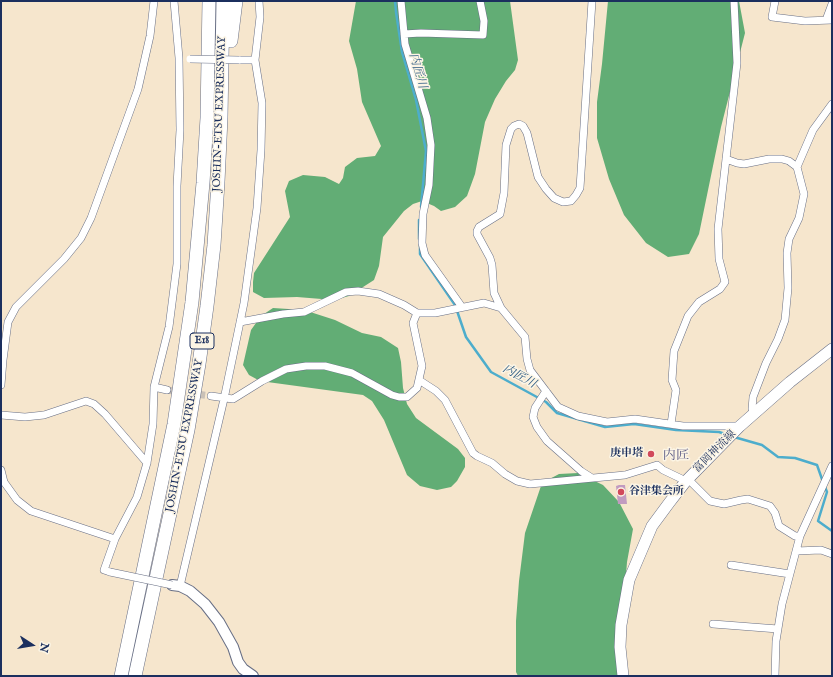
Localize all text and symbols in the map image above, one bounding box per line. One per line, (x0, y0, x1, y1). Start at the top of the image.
street label: JOSHIN-ETSU EXPRESSWAY (211, 36, 229, 192)
water label: 内匠川 (405, 52, 429, 90)
road number: E18 (190, 333, 214, 349)
street label: JOSHIN-ETSU EXPRESSWAY (164, 358, 206, 514)
water label: 内匠川 (500, 362, 538, 392)
street label: 富岡神流線 (691, 428, 739, 476)
place label: 庚申塔 (610, 447, 643, 461)
district label: 内匠 (663, 448, 689, 464)
marker: 庚申塔 (646, 449, 656, 459)
place label: 谷津集会所 (629, 485, 684, 499)
marker: 谷津集会所 (616, 487, 626, 497)
north arrow (12, 625, 52, 665)
text: N (36, 641, 52, 654)

